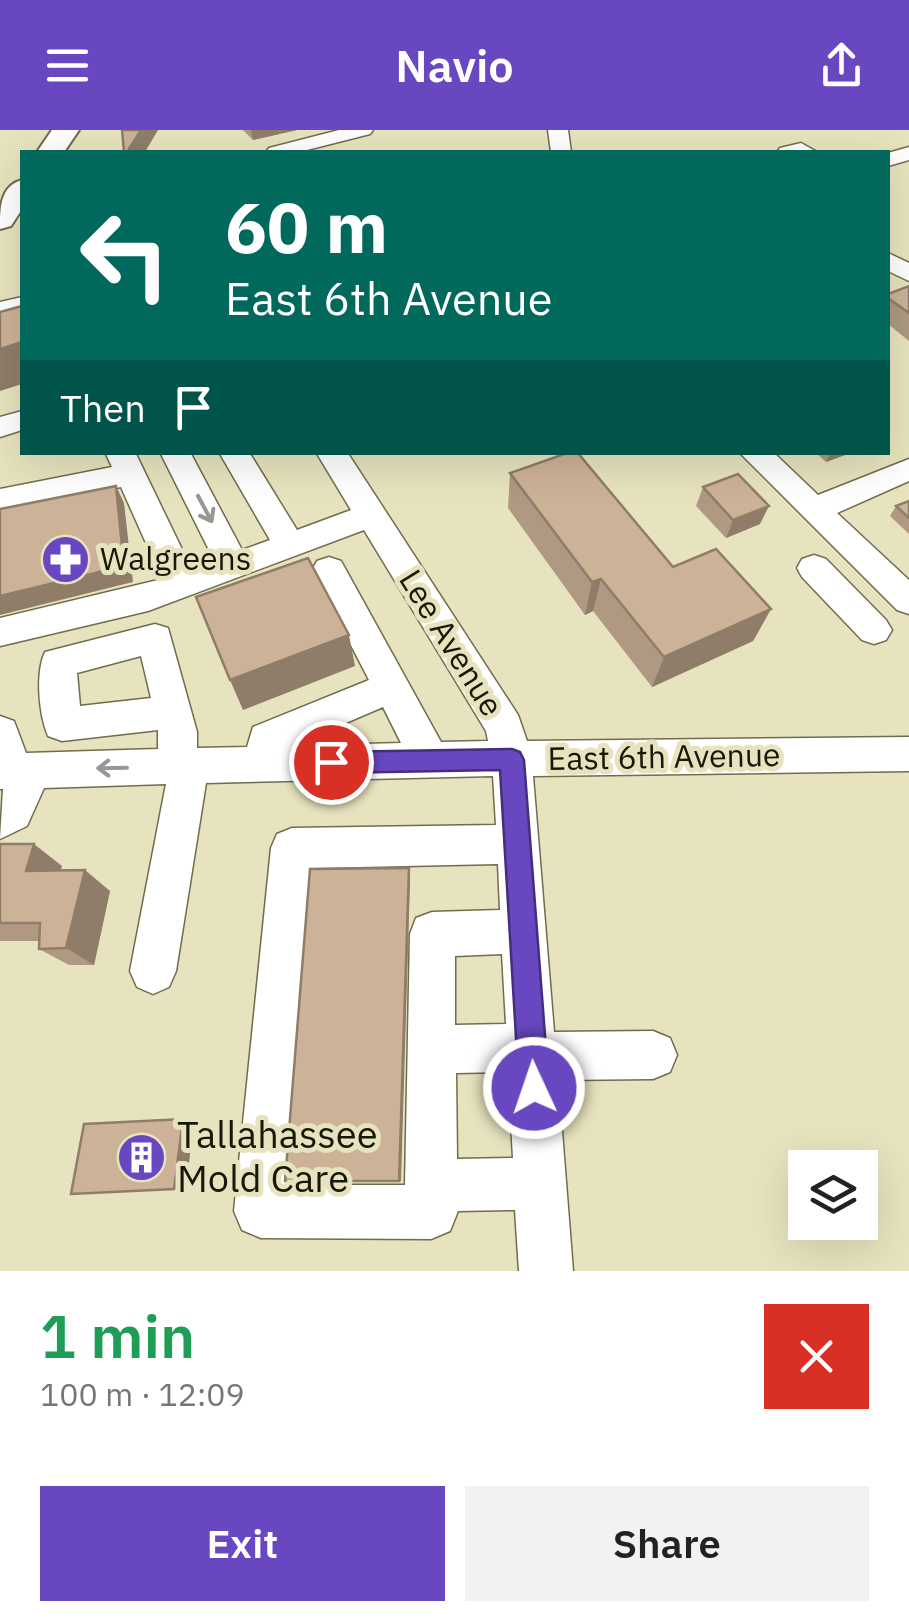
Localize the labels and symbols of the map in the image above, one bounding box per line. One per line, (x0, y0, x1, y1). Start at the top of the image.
one-way arrow (195, 494, 215, 524)
pharmacy icon: Walgreens (39, 533, 91, 585)
place label: Walgreens (100, 537, 251, 579)
street label: Lee Avenue (390, 561, 513, 724)
pin (289, 720, 374, 805)
street label: East 6th Avenue (547, 733, 781, 779)
one-way arrow (96, 758, 128, 777)
position arrow (482, 1036, 586, 1140)
place label: Tallahassee Mold Care (177, 1109, 378, 1202)
building icon: Tallahassee Mold Care (116, 1131, 168, 1183)

